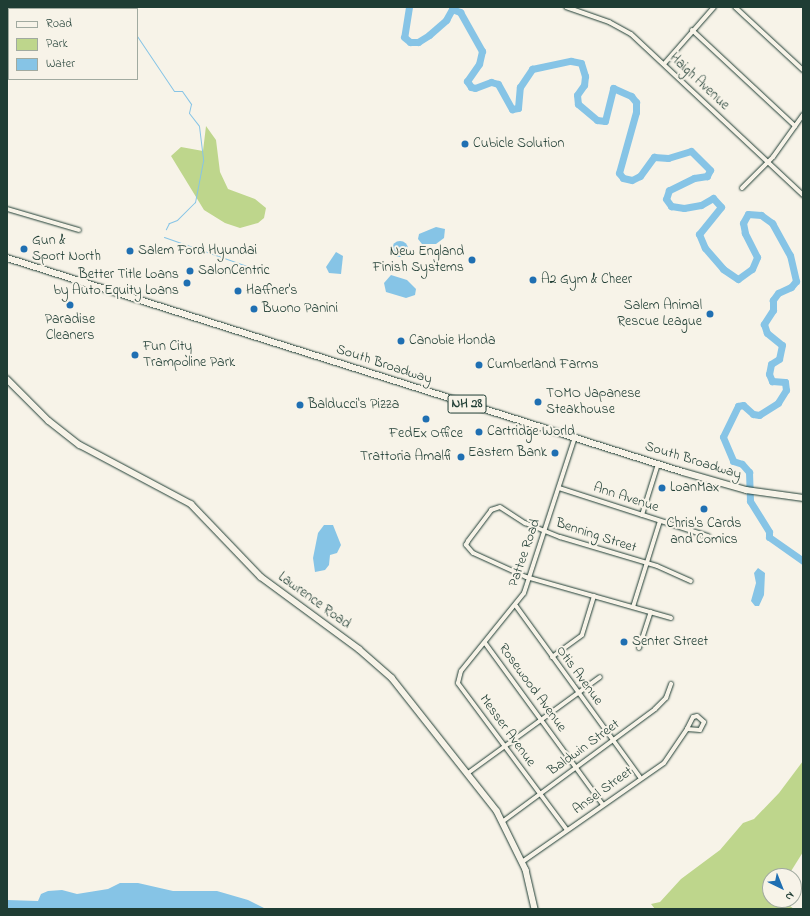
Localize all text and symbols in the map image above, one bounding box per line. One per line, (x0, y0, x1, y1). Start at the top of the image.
legend (8, 8, 138, 80)
text: Road (46, 15, 72, 33)
text: Park (46, 35, 68, 53)
street label: Haigh Avenue (665, 50, 733, 114)
text: Water (46, 55, 75, 73)
place label: Cubicle Solution (473, 136, 564, 152)
marker: Cubicle Solution (460, 139, 470, 149)
place label: Gun & Sport North (32, 233, 101, 266)
place label: Salem Ford Hyundai (138, 243, 257, 259)
marker: Gun & Sport North (19, 244, 29, 254)
place label: New England Finish Systems (373, 244, 464, 276)
marker: Salem Ford Hyundai (125, 246, 135, 256)
marker: New England Finish Systems (467, 255, 477, 265)
place label: SalonCentric (198, 263, 270, 279)
marker: SalonCentric (185, 266, 195, 276)
place label: Better Title Loans by Auto Equity Loans (53, 267, 179, 300)
place label: A2 Gym & Cheer (541, 272, 632, 288)
marker: A2 Gym & Cheer (528, 275, 538, 285)
marker: Better Title Loans by Auto Equity Loans (182, 278, 192, 288)
place label: Haffner's (246, 283, 297, 299)
marker: Haffner's (233, 286, 243, 296)
place label: Salem Animal Rescue League (617, 298, 702, 330)
marker: Paradise Cleaners (65, 300, 75, 310)
place label: Buono Panini (262, 301, 338, 317)
marker: Buono Panini (249, 304, 259, 314)
marker: Salem Animal Rescue League (705, 309, 715, 319)
place label: Paradise Cleaners (45, 312, 95, 344)
place label: Canobie Honda (409, 333, 495, 349)
marker: Canobie Honda (396, 336, 406, 346)
place label: Fun City Trampoline Park (143, 339, 235, 372)
street label: South Broadway (334, 342, 434, 388)
marker: Fun City Trampoline Park (130, 350, 140, 360)
place label: Cumberland Farms (487, 357, 599, 373)
marker: Cumberland Farms (474, 360, 484, 370)
place label: TOMO Japanese Steakhouse (546, 386, 641, 418)
road number: NH 28 (447, 393, 487, 415)
place label: Balducci's Pizza (308, 397, 399, 413)
marker: TOMO Japanese Steakhouse (533, 397, 543, 407)
marker: Balducci's Pizza (295, 400, 305, 410)
marker: FedEx Office (421, 414, 431, 424)
place label: Cartridge World (487, 424, 575, 440)
place label: FedEx Office (389, 426, 463, 442)
marker: Cartridge World (474, 427, 484, 437)
street label: South Broadway (643, 438, 743, 484)
place label: Eastern Bank (468, 445, 547, 461)
marker: Eastern Bank (550, 448, 560, 458)
place label: Trattoria Amalfi (360, 449, 453, 465)
marker: Trattoria Amalfi (456, 452, 466, 462)
street label: Ann Avenue (591, 480, 661, 516)
place label: LoanMax (670, 480, 719, 496)
marker: LoanMax (657, 483, 667, 493)
marker: Chris's Cards and Comics (699, 504, 709, 514)
street label: Benning Street (553, 515, 639, 557)
place label: Chris's Cards and Comics (667, 516, 741, 548)
street label: Pattee Road (506, 517, 544, 589)
street label: Lawrence Road (274, 569, 354, 633)
place label: Senter Street (632, 634, 708, 650)
marker: Senter Street (619, 637, 629, 647)
street label: Rosewood Avenue (494, 640, 570, 736)
street label: Otis Avenue (552, 643, 606, 709)
street label: Messer Avenue (475, 692, 539, 770)
street label: Baldwin Street (545, 716, 623, 780)
street label: Ansel Street (570, 764, 636, 818)
north arrow (762, 868, 802, 908)
text: N (781, 888, 798, 904)

